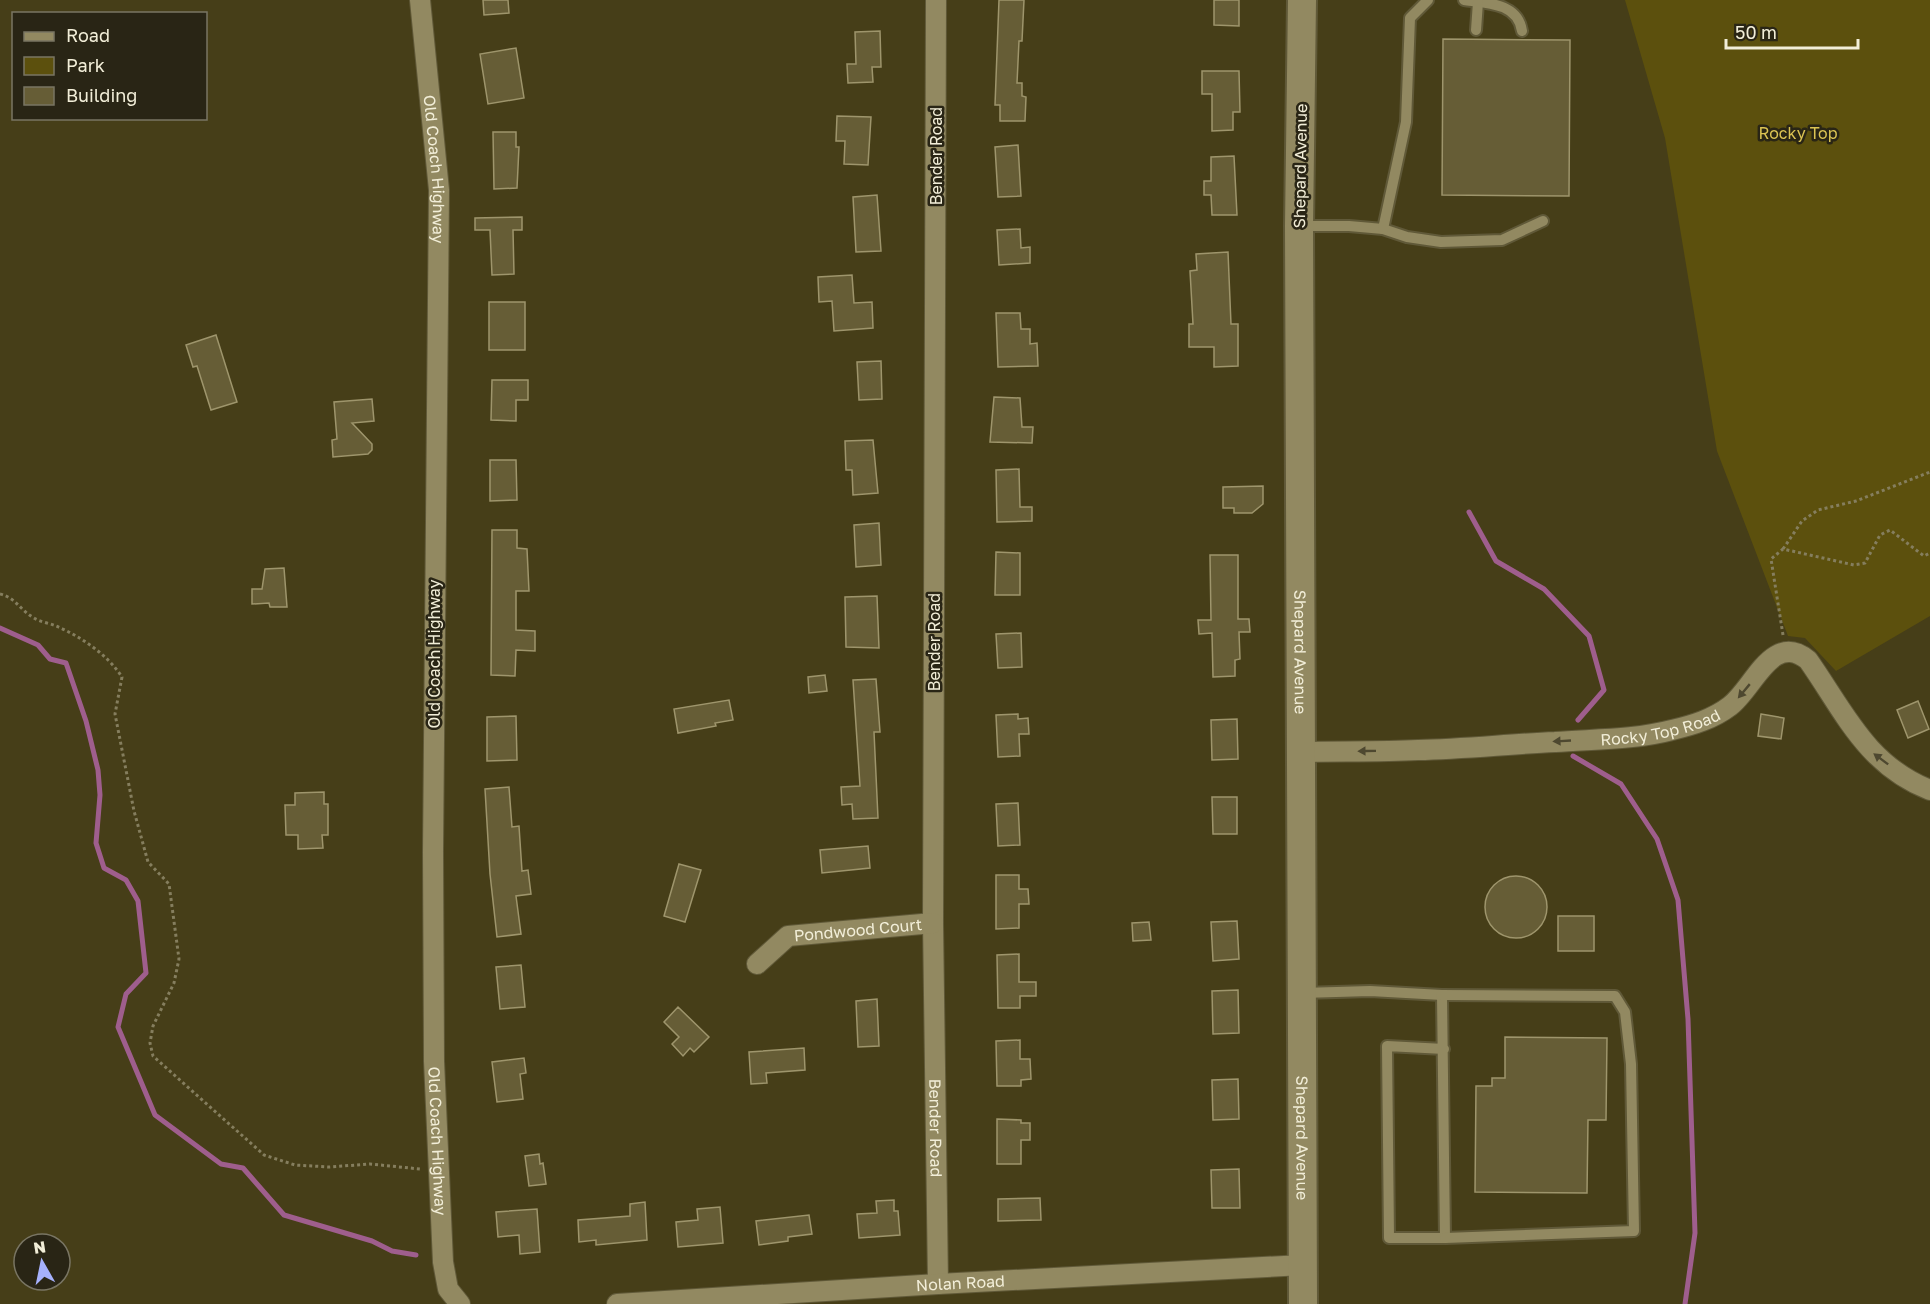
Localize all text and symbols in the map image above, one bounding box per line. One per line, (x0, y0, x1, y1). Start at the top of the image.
legend (12, 12, 207, 120)
scale bar (1726, 12, 1858, 50)
text: 50 m (1735, 21, 1777, 43)
text: Road (66, 24, 110, 46)
text: Park (66, 54, 105, 76)
text: Building (66, 84, 137, 106)
street label: Old Coach Highway (420, 94, 449, 244)
street label: Shepard Avenue (1289, 104, 1311, 228)
street label: Bender Road (926, 107, 946, 205)
park label: Rocky Top (1758, 123, 1838, 143)
street label: Old Coach Highway (424, 579, 444, 729)
street label: Shepard Avenue (1290, 590, 1311, 714)
street label: Bender Road (924, 593, 944, 691)
one-way arrow (1738, 683, 1751, 699)
street label: Rocky Top Road (1600, 704, 1724, 749)
one-way arrow (1553, 737, 1572, 746)
one-way arrow (1358, 746, 1377, 756)
one-way arrow (1873, 753, 1888, 765)
street label: Pondwood Court (793, 914, 923, 945)
street label: Old Coach Highway (424, 1066, 451, 1216)
street label: Shepard Avenue (1292, 1076, 1313, 1200)
street label: Bender Road (925, 1079, 947, 1177)
north arrow (12, 1232, 72, 1292)
text: N (32, 1236, 47, 1258)
street label: Nolan Road (915, 1271, 1005, 1295)

